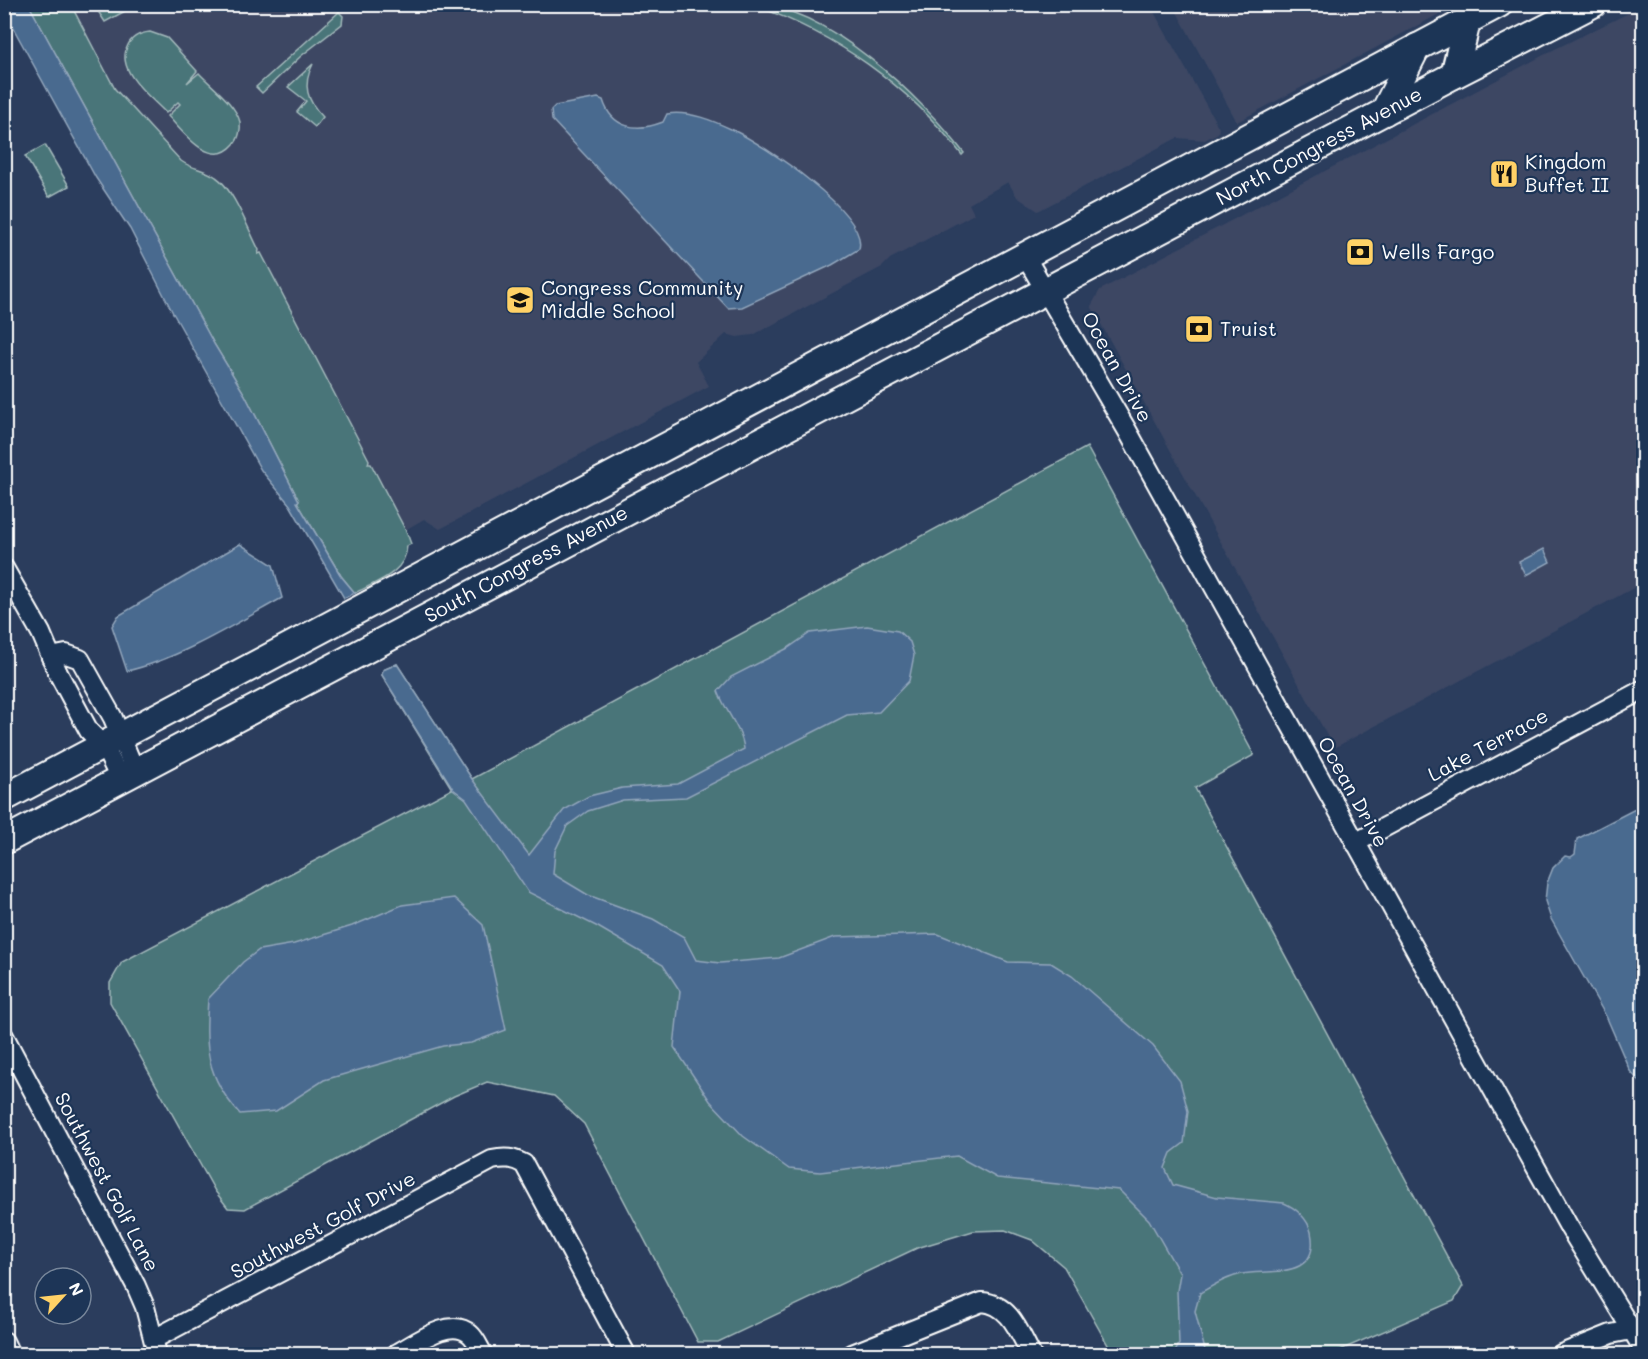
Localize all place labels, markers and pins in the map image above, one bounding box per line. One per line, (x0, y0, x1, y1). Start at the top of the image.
place label: Kingdom Buffet II (1525, 148, 1609, 197)
restaurant icon: Kingdom Buffet II (1488, 158, 1520, 190)
bank icon: Wells Fargo (1344, 236, 1376, 268)
place label: Wells Fargo (1381, 238, 1494, 264)
place label: Congress Community Middle School (541, 274, 743, 323)
school or university icon: Congress Community Middle School (504, 284, 536, 316)
bank icon: Truist (1183, 313, 1215, 345)
place label: Truist (1220, 315, 1277, 341)

